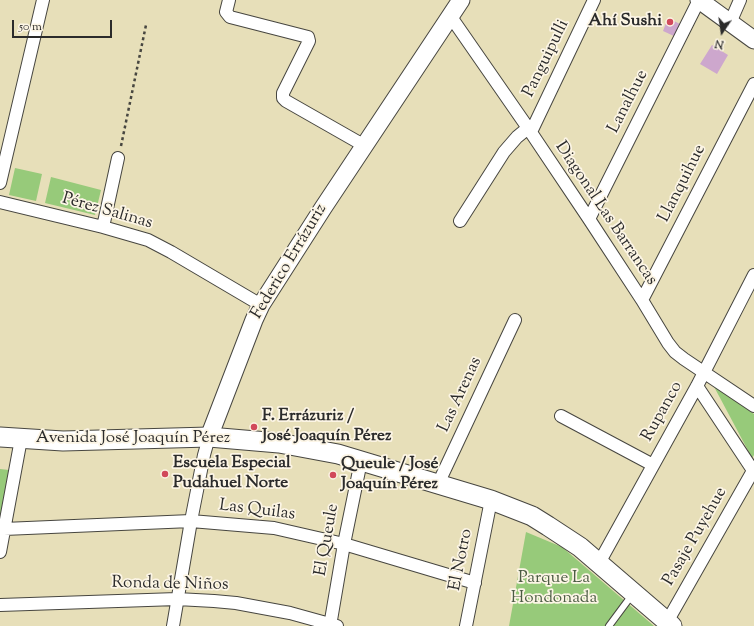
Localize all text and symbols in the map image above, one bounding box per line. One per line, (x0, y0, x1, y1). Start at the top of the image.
scale bar (14, 12, 114, 38)
place label: Ahí Sushi (588, 12, 662, 32)
north arrow (702, 12, 742, 52)
street label: Panguipulli (520, 17, 574, 101)
marker: Ahí Sushi (665, 17, 675, 27)
text: 50 m (19, 18, 42, 36)
text: N (713, 35, 725, 52)
street label: Lanalhue (604, 67, 654, 137)
street label: Diagonal Las Barrancas (549, 138, 661, 290)
street label: Llanquihue (655, 142, 711, 226)
street label: Pérez Salinas (59, 189, 155, 235)
street label: Federico Errázuriz (248, 201, 332, 323)
street label: Las Arenas (435, 354, 487, 436)
street label: Rupanco (638, 378, 688, 446)
place label: F. Errázuriz / José Joaquín Pérez (262, 407, 391, 447)
marker: F. Errázuriz / José Joaquín Pérez (249, 422, 259, 432)
street label: Avenida José Joaquín Pérez (36, 429, 230, 449)
place label: Escuela Especial Pudahuel Norte (173, 454, 291, 494)
place label: Queule / José Joaquín Pérez (341, 455, 438, 495)
marker: Escuela Especial Pudahuel Norte (160, 469, 170, 479)
marker: Queule / José Joaquín Pérez (328, 470, 338, 480)
street label: Pasaje Puyehue (660, 484, 732, 590)
street label: Las Quilas (218, 496, 296, 526)
street label: El Queule (312, 502, 344, 578)
street label: El Notro (446, 527, 478, 593)
park label: Parque La Hondonada (511, 569, 597, 609)
street label: Ronda de Niños (111, 574, 229, 596)

